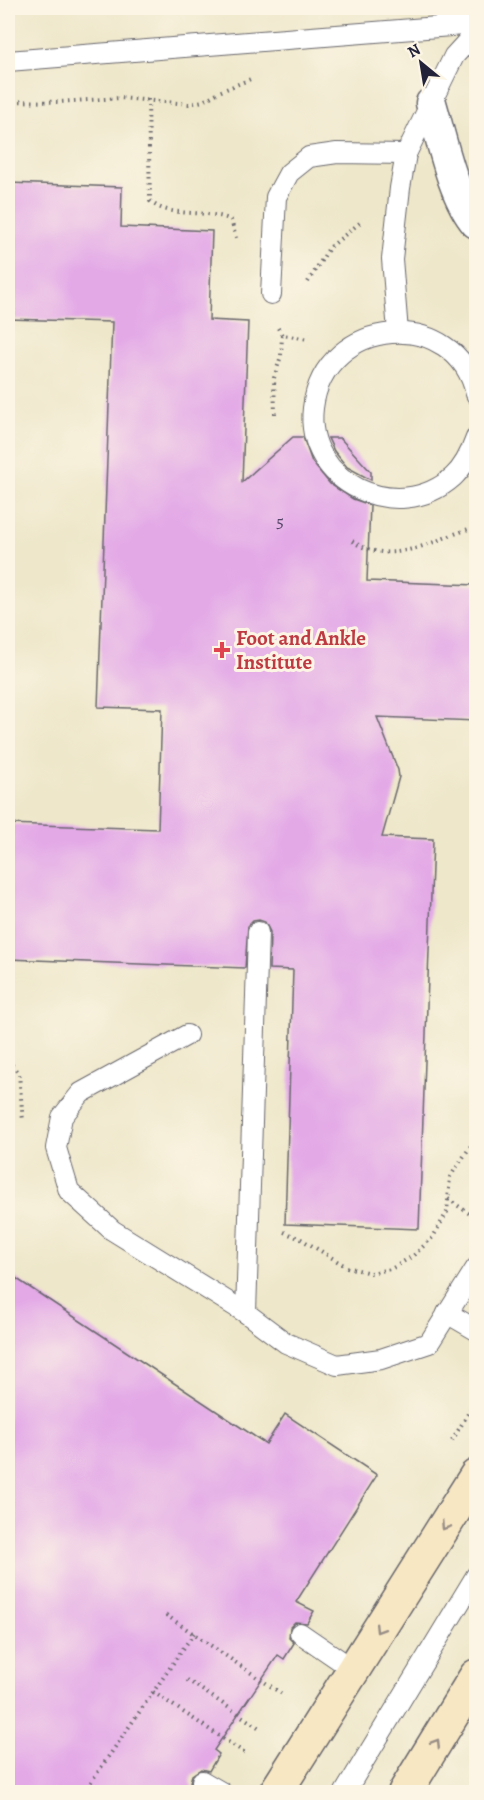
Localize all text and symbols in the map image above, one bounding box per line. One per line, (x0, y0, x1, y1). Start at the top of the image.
north arrow (391, 33, 451, 93)
text: N (403, 38, 425, 63)
house number: 5 (276, 509, 284, 533)
place label: Foot and Ankle Institute (236, 624, 366, 676)
marker: Foot and Ankle Institute (213, 641, 231, 659)
one-way arrow (441, 1519, 452, 1530)
one-way arrow (375, 1623, 387, 1633)
one-way arrow (428, 1739, 440, 1749)

